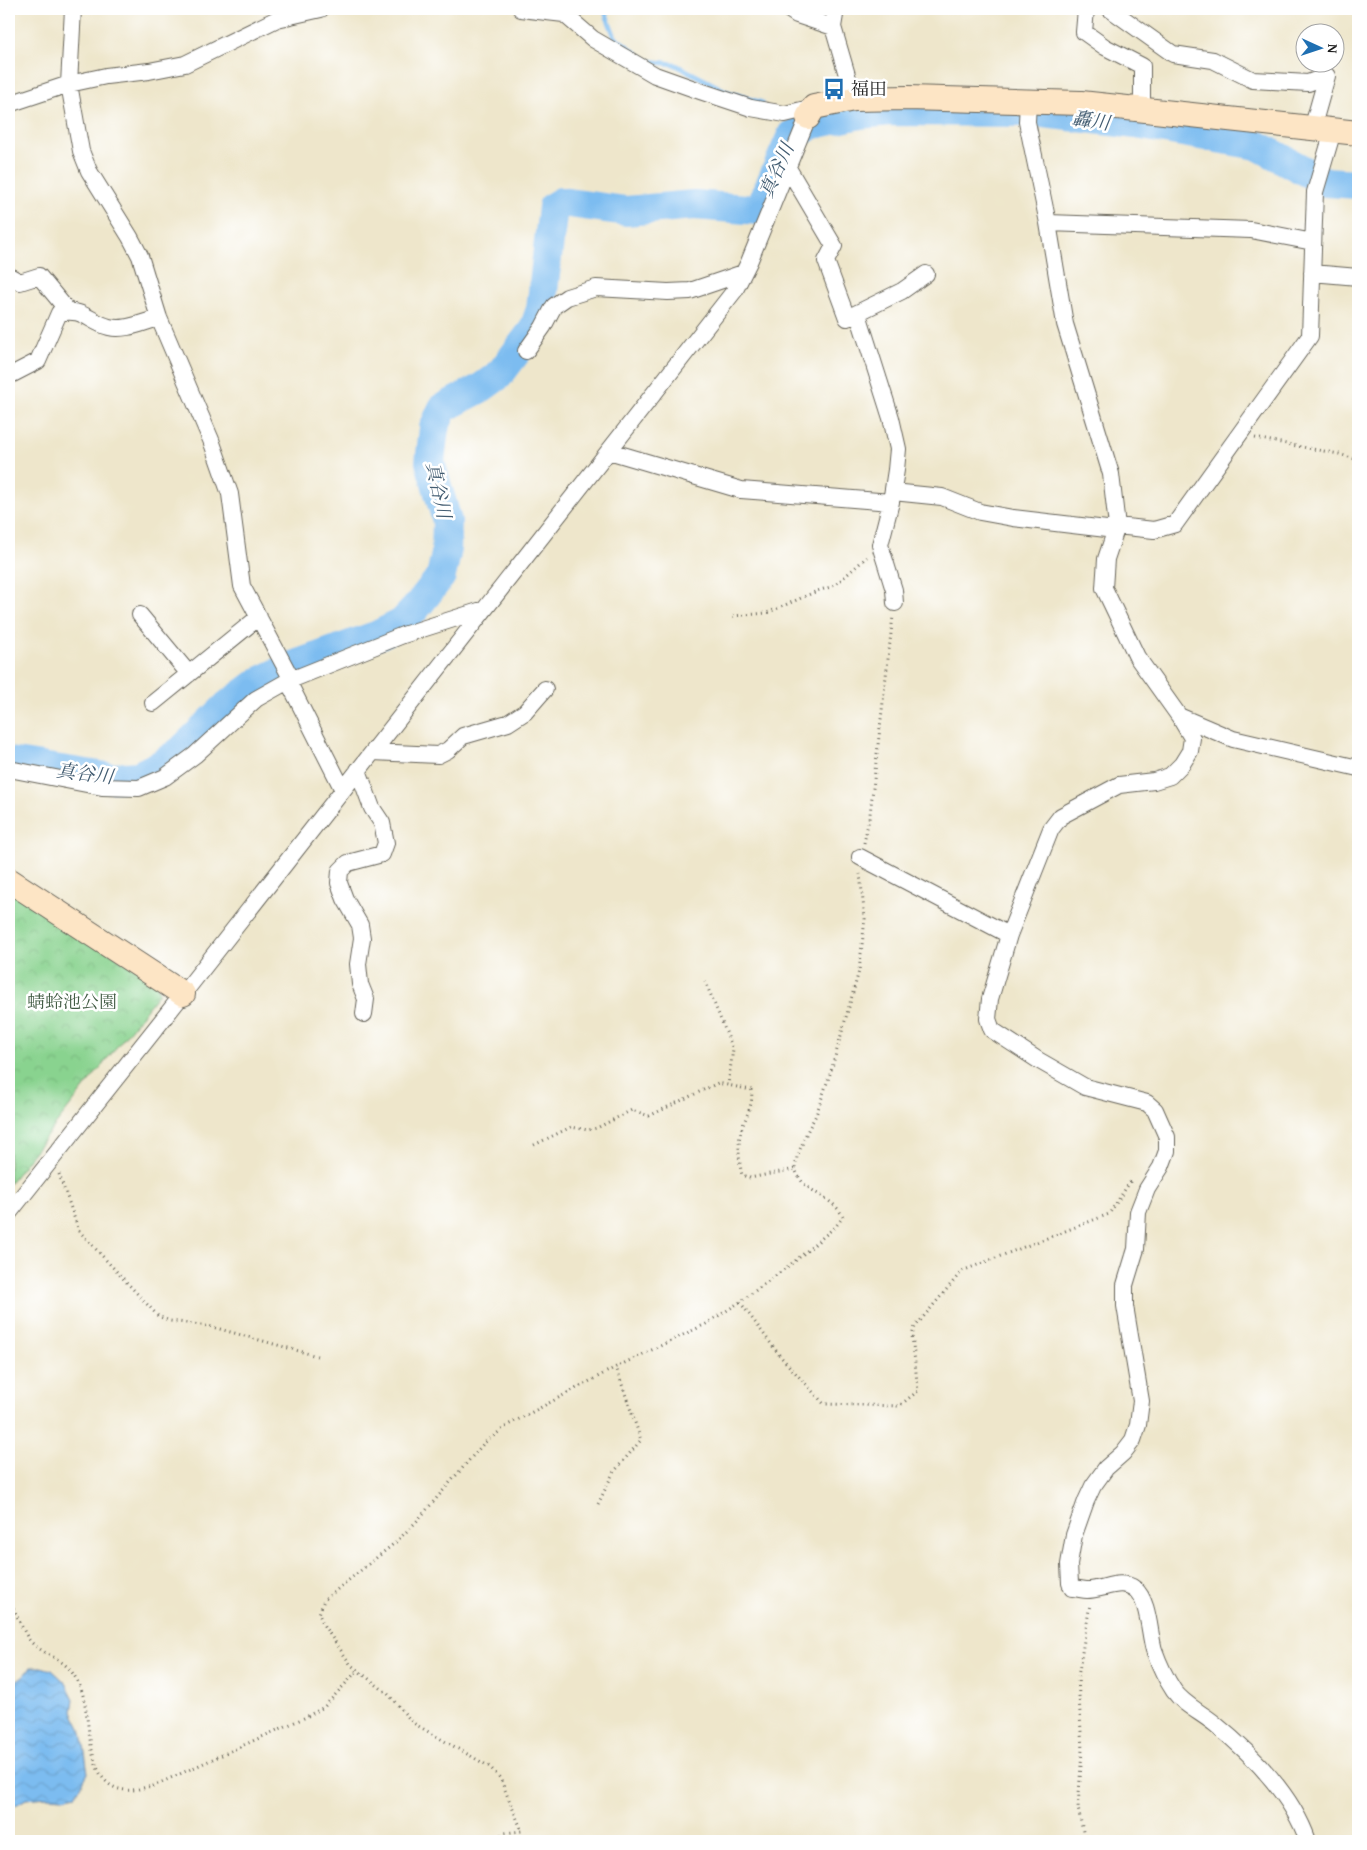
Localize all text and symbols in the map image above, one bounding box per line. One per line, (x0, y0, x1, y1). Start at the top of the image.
north arrow (1294, 22, 1344, 72)
text: N (1323, 43, 1343, 55)
place label: 福田 (851, 75, 887, 102)
bus stop icon: 福田 (821, 76, 847, 102)
water label: 轟川 (1070, 103, 1114, 137)
water label: 真谷川 (752, 136, 801, 202)
water label: 真谷川 (419, 459, 459, 523)
water label: 真谷川 (55, 756, 117, 791)
park label: 蜻蛉池公園 (27, 988, 117, 1015)

